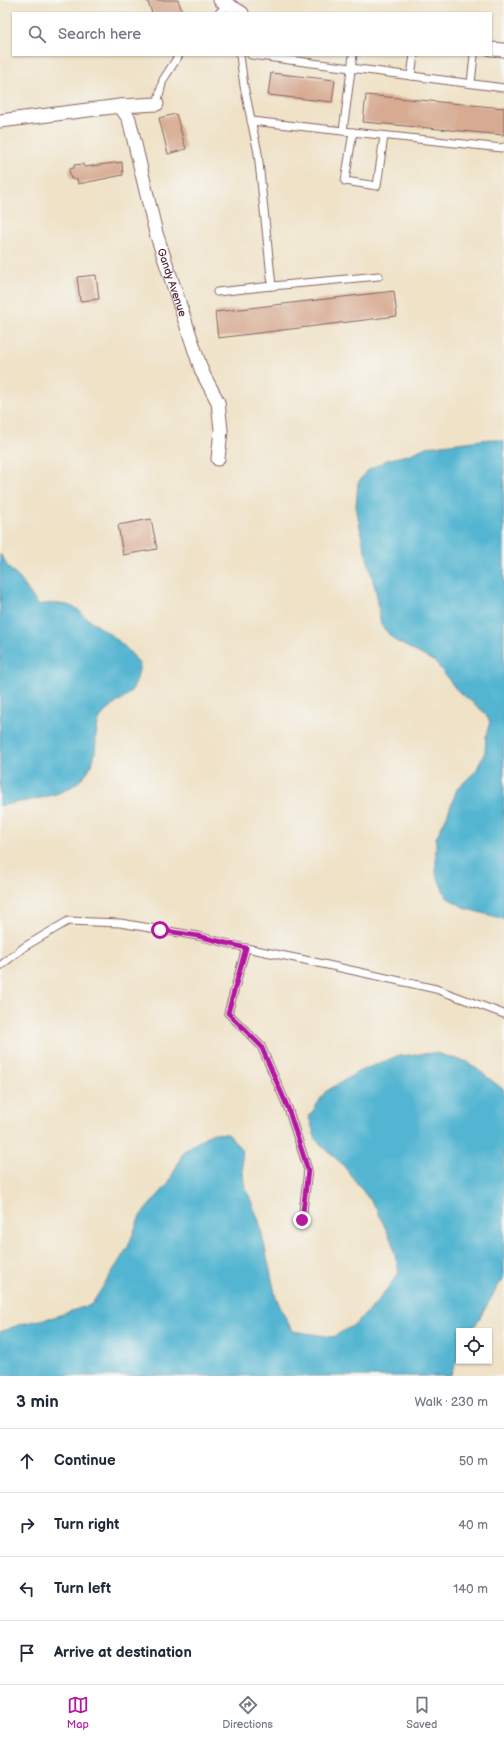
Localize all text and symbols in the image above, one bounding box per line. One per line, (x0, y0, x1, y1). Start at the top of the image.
search box (12, 12, 492, 56)
icon: search (26, 23, 48, 45)
text: Search here (58, 25, 141, 44)
street label: Gandy Avenue (155, 247, 190, 319)
route start (151, 921, 169, 939)
route end (293, 1211, 311, 1229)
map controls (456, 1328, 492, 1364)
button: locate (456, 1328, 492, 1364)
text: 3 min (16, 1392, 59, 1412)
text: Walk · 230 m (414, 1394, 488, 1410)
icon: ahead (16, 1450, 38, 1472)
text: Continue (54, 1451, 116, 1470)
text: 50 m (459, 1453, 488, 1469)
icon: right (16, 1514, 38, 1536)
text: Turn right (54, 1515, 119, 1534)
text: 40 m (458, 1517, 488, 1533)
icon: left (16, 1578, 38, 1600)
text: Turn left (54, 1579, 111, 1598)
text: 140 m (453, 1581, 488, 1597)
icon: arrive (16, 1642, 38, 1664)
text: Arrive at destination (54, 1643, 192, 1662)
tab: Map (67, 1694, 89, 1731)
tab: Directions (222, 1694, 273, 1731)
tab: Saved (406, 1694, 437, 1731)

